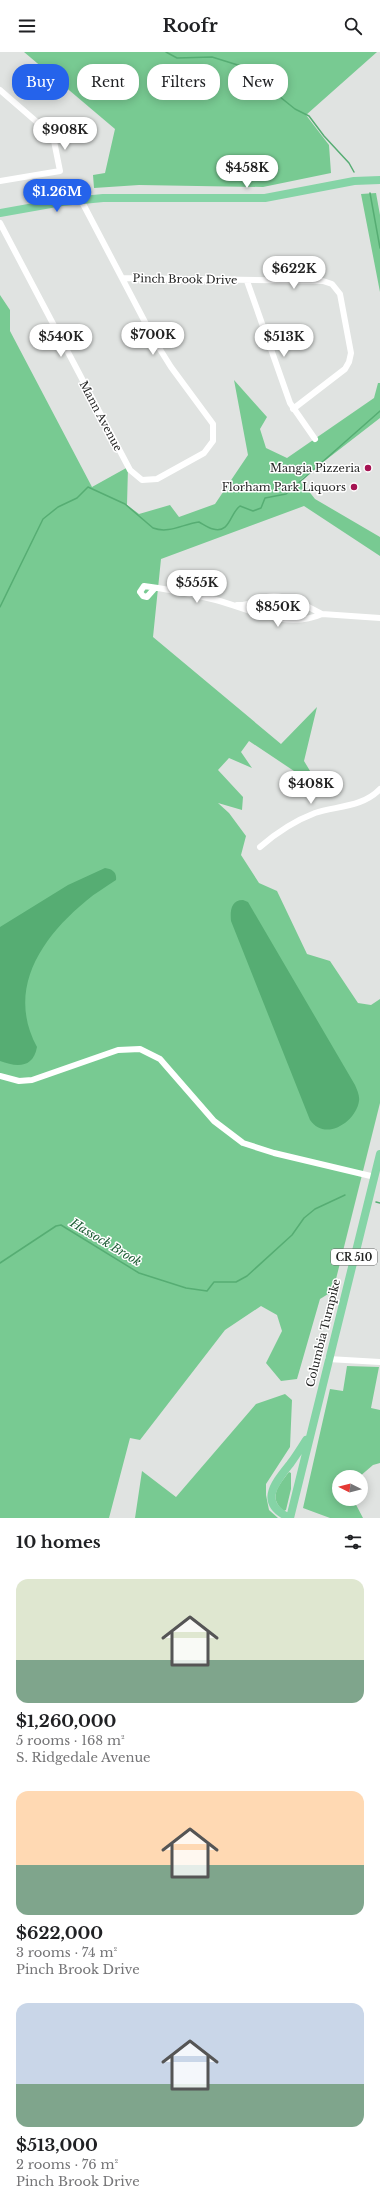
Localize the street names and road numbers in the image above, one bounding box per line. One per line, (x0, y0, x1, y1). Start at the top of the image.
street label: Pinch Brook Drive (133, 271, 237, 287)
street label: Mann Avenue (77, 378, 125, 454)
road number: CR 510 (331, 1249, 377, 1265)
street label: Columbia Turnpike (303, 1278, 343, 1388)

